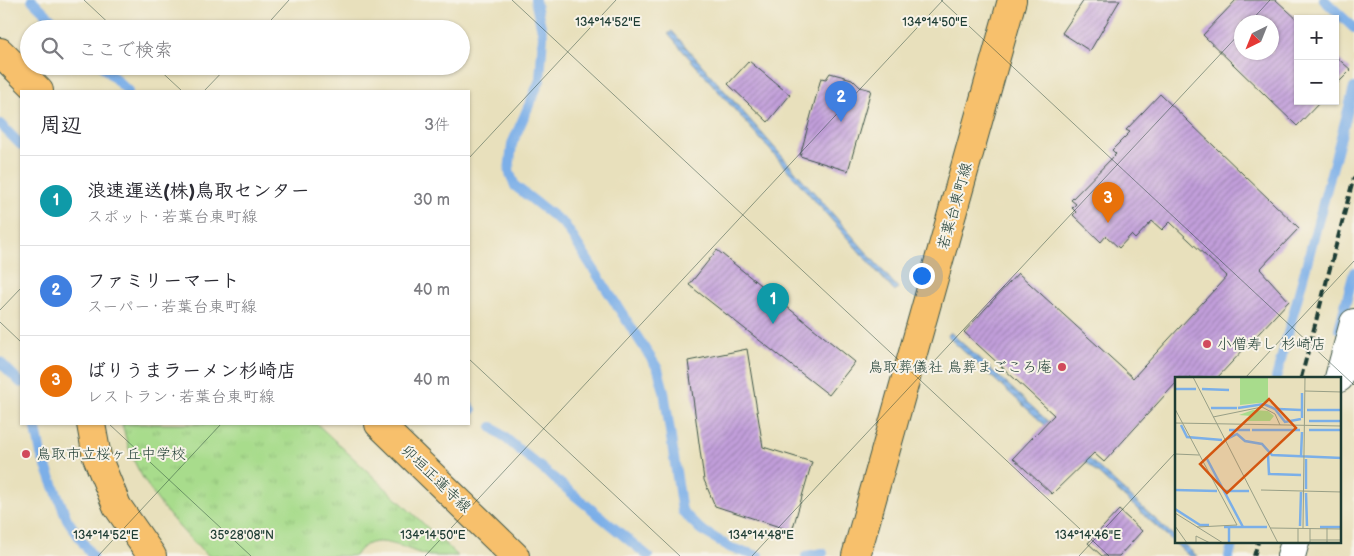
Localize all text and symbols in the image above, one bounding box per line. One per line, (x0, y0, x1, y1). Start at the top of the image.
text: 134°14'52"E (575, 15, 641, 30)
text: 134°14'50"E (902, 15, 968, 30)
north arrow (1234, 15, 1279, 60)
map controls (1294, 15, 1339, 105)
button: + (1294, 15, 1339, 60)
search box (20, 20, 470, 75)
icon: search (38, 34, 66, 62)
text: ここで検索 (78, 39, 173, 62)
button: − (1294, 60, 1339, 105)
pin: 2 (825, 81, 857, 122)
text: 周辺 (40, 113, 82, 138)
text: 3件 (424, 116, 450, 135)
street label: 若葉台東町線 (933, 160, 977, 252)
text: 浪速運送(株)鳥取センター (87, 180, 309, 203)
pin: 3 (1092, 182, 1124, 223)
text: 1 (53, 191, 59, 210)
text: 30 m (413, 191, 450, 210)
text: スポット · 若葉台東町線 (87, 208, 257, 227)
your location (909, 263, 935, 289)
text: ファミリーマート (87, 270, 240, 293)
text: 2 (51, 281, 61, 300)
text: 40 m (413, 281, 450, 300)
pin: 1 (757, 283, 789, 324)
text: スーパー · 若葉台東町線 (87, 298, 257, 317)
place label: 小僧寿し 杉崎店 (1217, 335, 1326, 354)
marker: 小僧寿し 杉崎店 (1201, 338, 1213, 350)
place label: 鳥取葬儀社 鳥葬まごころ庵 (868, 358, 1052, 377)
text: ばりうまラーメン杉崎店 (87, 360, 296, 383)
marker: 鳥取葬儀社 鳥葬まごころ庵 (1056, 361, 1068, 373)
text: 3 (51, 371, 61, 390)
text: 40 m (413, 371, 450, 390)
inset map (1175, 377, 1342, 544)
text: レストラン · 若葉台東町線 (87, 388, 275, 407)
street label: 卯垣正蓮寺線 (397, 441, 475, 517)
place label: 鳥取市立桜ヶ丘中学校 (36, 445, 186, 464)
marker: 鳥取市立桜ヶ丘中学校 (20, 448, 32, 460)
text: 134°14'52"E (73, 528, 139, 543)
text: 35°28'08"N (210, 528, 274, 543)
text: 134°14'50"E (400, 528, 466, 543)
text: 134°14'48"E (728, 528, 794, 543)
text: 134°14'46"E (1055, 528, 1121, 543)

